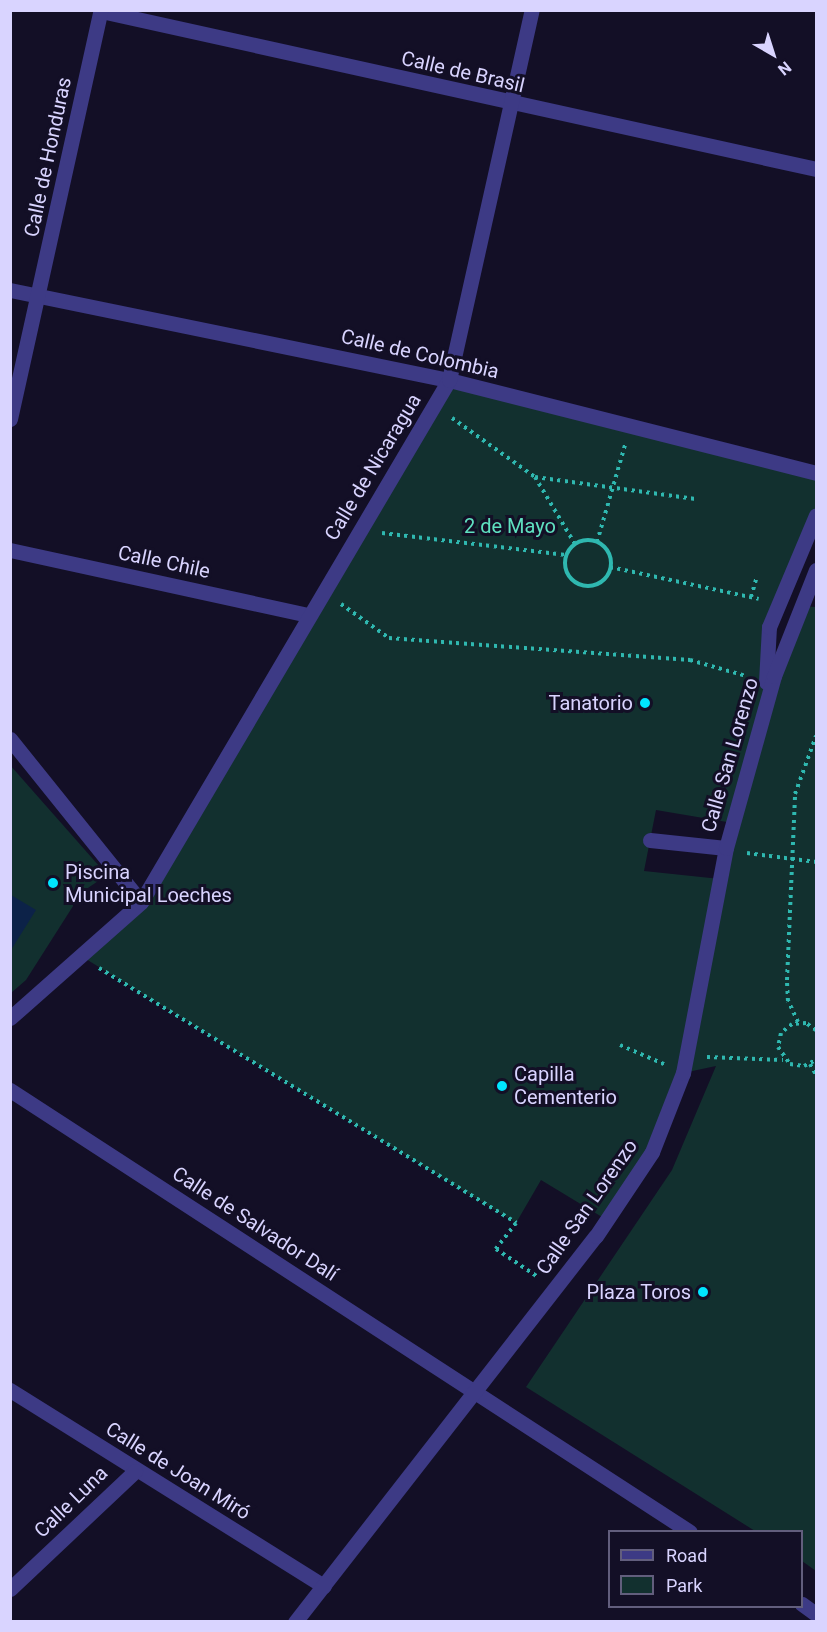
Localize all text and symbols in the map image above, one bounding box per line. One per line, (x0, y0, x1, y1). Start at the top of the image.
north arrow (743, 24, 803, 84)
street label: Calle de Brasil (399, 46, 527, 98)
text: N (774, 57, 795, 79)
street label: Calle de Honduras (19, 75, 77, 239)
street label: Calle de Colombia (339, 324, 501, 384)
street label: Calle de Nicaragua (320, 389, 426, 545)
park label: 2 de Mayo (464, 514, 556, 538)
street label: Calle Chile (116, 541, 212, 583)
street label: Calle San Lorenzo (696, 675, 764, 835)
place label: Tanatorio (549, 691, 633, 715)
marker: Tanatorio (638, 696, 652, 710)
place label: Piscina Municipal Loeches (65, 860, 232, 907)
marker: Piscina Municipal Loeches (46, 876, 60, 890)
place label: Capilla Cementerio (514, 1062, 617, 1109)
marker: Capilla Cementerio (495, 1079, 509, 1093)
street label: Calle San Lorenzo (531, 1135, 643, 1279)
street label: Calle de Salvador Dalí (168, 1162, 342, 1286)
place label: Plaza Toros (586, 1280, 691, 1304)
marker: Plaza Toros (696, 1285, 710, 1299)
street label: Calle de Joan Miró (101, 1417, 255, 1525)
street label: Calle Luna (29, 1461, 113, 1543)
legend (608, 1530, 803, 1608)
text: Road (666, 1545, 707, 1566)
text: Park (666, 1575, 702, 1596)

